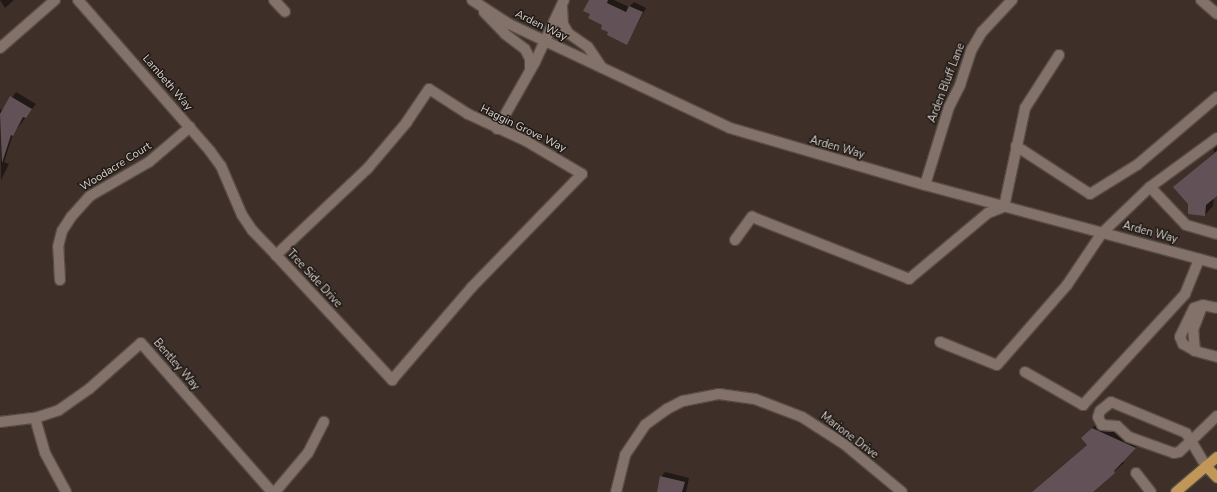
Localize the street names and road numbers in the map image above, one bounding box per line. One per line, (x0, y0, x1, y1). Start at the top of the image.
street label: Arden Way (513, 8, 569, 44)
street label: Arden Bluff Lane (926, 41, 968, 125)
street label: Lambeth Way (139, 53, 195, 113)
street label: Haggin Grove Way (478, 103, 568, 155)
street label: Arden Way (808, 134, 866, 162)
street label: Woodacre Court (78, 140, 154, 194)
street label: Arden Way (1121, 219, 1179, 247)
street label: Tree Side Drive (284, 247, 344, 311)
street label: Bentley Way (150, 337, 202, 393)
street label: Marione Drive (818, 410, 880, 462)

